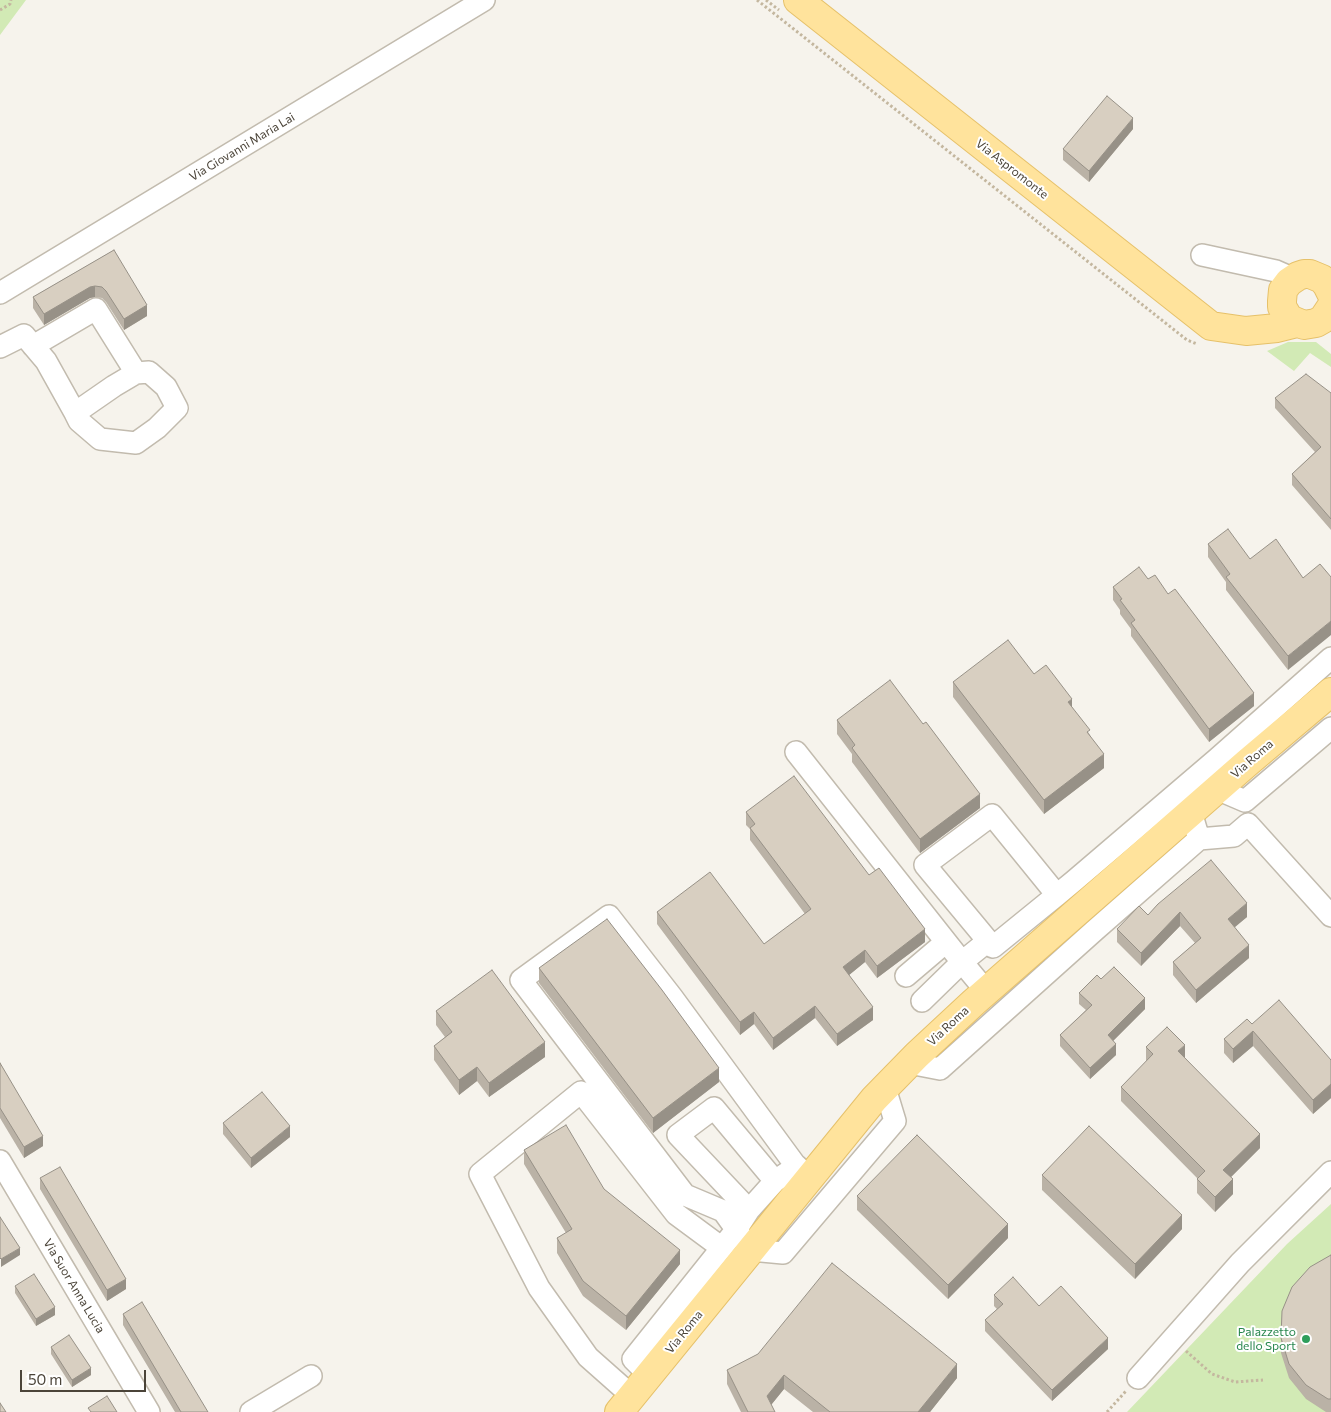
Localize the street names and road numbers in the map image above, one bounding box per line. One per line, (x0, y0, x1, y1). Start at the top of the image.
street label: Via Giovanni Maria Lai (187, 110, 297, 184)
street label: Via Aspromonte (973, 136, 1051, 202)
street label: Via Roma (1228, 737, 1276, 781)
street label: Via Roma (924, 1003, 972, 1049)
street label: Via Suor Anna Lucia (40, 1236, 108, 1336)
street label: Via Roma (662, 1307, 706, 1357)

